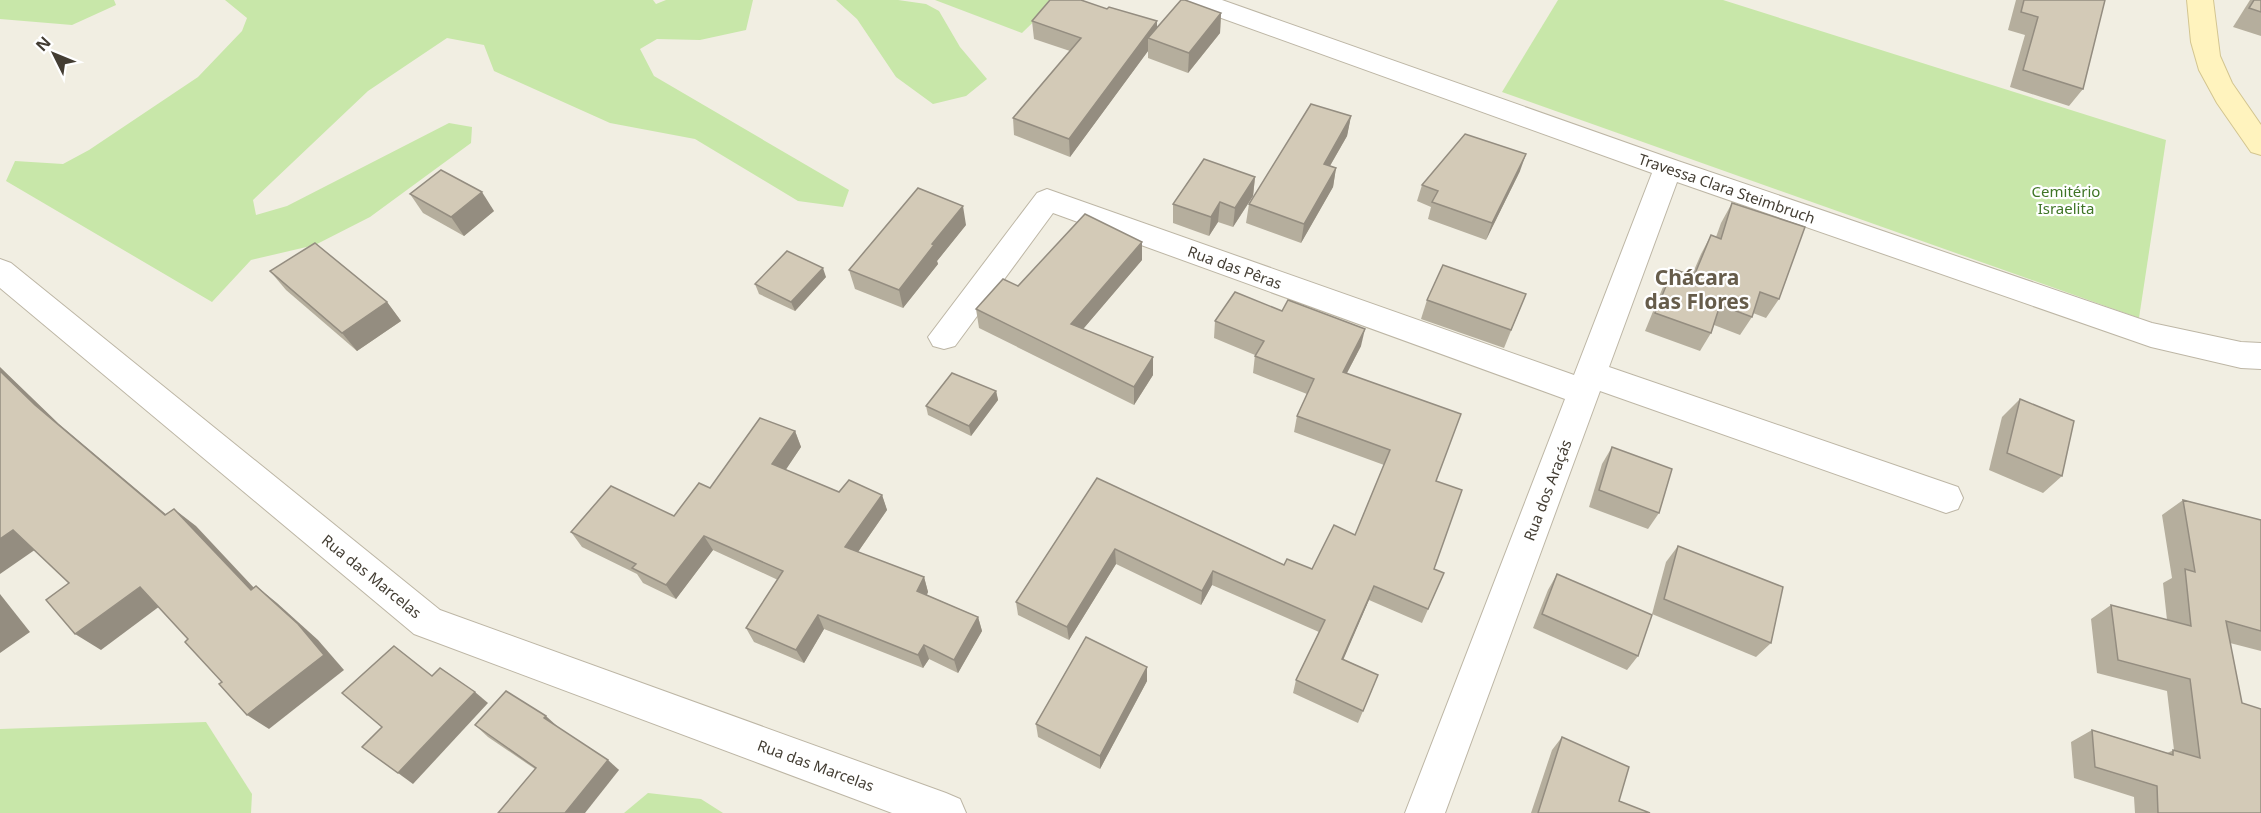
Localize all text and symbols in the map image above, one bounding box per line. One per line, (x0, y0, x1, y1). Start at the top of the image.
north arrow (24, 24, 84, 84)
text: N (31, 32, 56, 56)
street label: Travessa Clara Steimbruch (1636, 148, 1818, 228)
park label: Cemitério Israelita (2032, 181, 2100, 218)
street label: Rua das Pêras (1185, 241, 1285, 293)
district label: Chácara das Flores (1645, 263, 1749, 315)
street label: Rua dos Araçás (1518, 436, 1576, 544)
street label: Rua das Marcelas (318, 530, 426, 622)
street label: Rua das Marcelas (755, 735, 877, 795)

